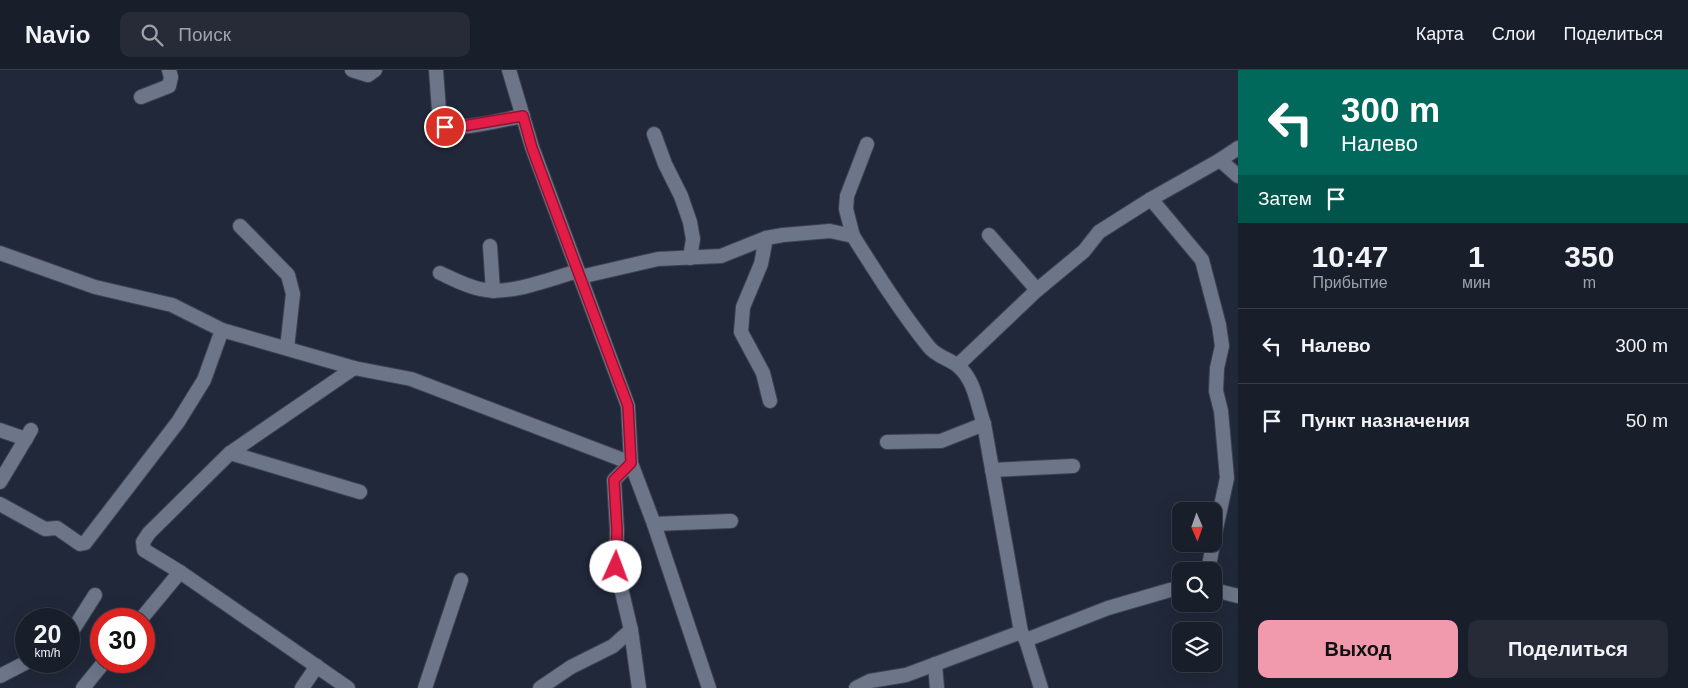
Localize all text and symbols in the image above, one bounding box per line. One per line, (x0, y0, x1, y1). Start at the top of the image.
search box (120, 12, 470, 57)
text: Navio (25, 21, 90, 48)
icon: search (138, 21, 166, 49)
text: Поиск (178, 24, 231, 45)
text: Карта (1416, 24, 1464, 44)
text: Слои (1492, 24, 1536, 44)
text: Поделиться (1564, 24, 1663, 44)
icon: left (1258, 90, 1323, 155)
text: 300 m (1341, 90, 1440, 129)
pin (424, 106, 466, 148)
icon: arrive (431, 113, 459, 141)
text: Налево (1341, 131, 1418, 156)
icon: arrive (1322, 185, 1350, 213)
text: Затем (1258, 188, 1312, 209)
text: 10:47 (1312, 240, 1388, 273)
text: 1 (1468, 240, 1485, 273)
text: 350 (1564, 240, 1614, 273)
text: Прибытие (1312, 274, 1388, 291)
text: мин (1462, 274, 1491, 291)
text: m (1583, 274, 1596, 291)
icon: left (1258, 332, 1286, 360)
text: Налево (1301, 335, 1371, 356)
text: 300 m (1615, 335, 1668, 356)
icon: arrive (1258, 407, 1286, 435)
text: Пункт назначения (1301, 410, 1470, 431)
text: 50 m (1626, 410, 1668, 431)
north arrow (1172, 502, 1222, 552)
map controls (1172, 502, 1222, 672)
position arrow (589, 540, 641, 592)
button: search (1172, 562, 1222, 612)
speed limit sign: 30 (90, 608, 155, 673)
text: 20 (34, 620, 61, 648)
button: Выход (1258, 620, 1458, 678)
button: Поделиться (1468, 620, 1668, 678)
button: layers (1172, 622, 1222, 672)
text: km/h (34, 646, 61, 660)

